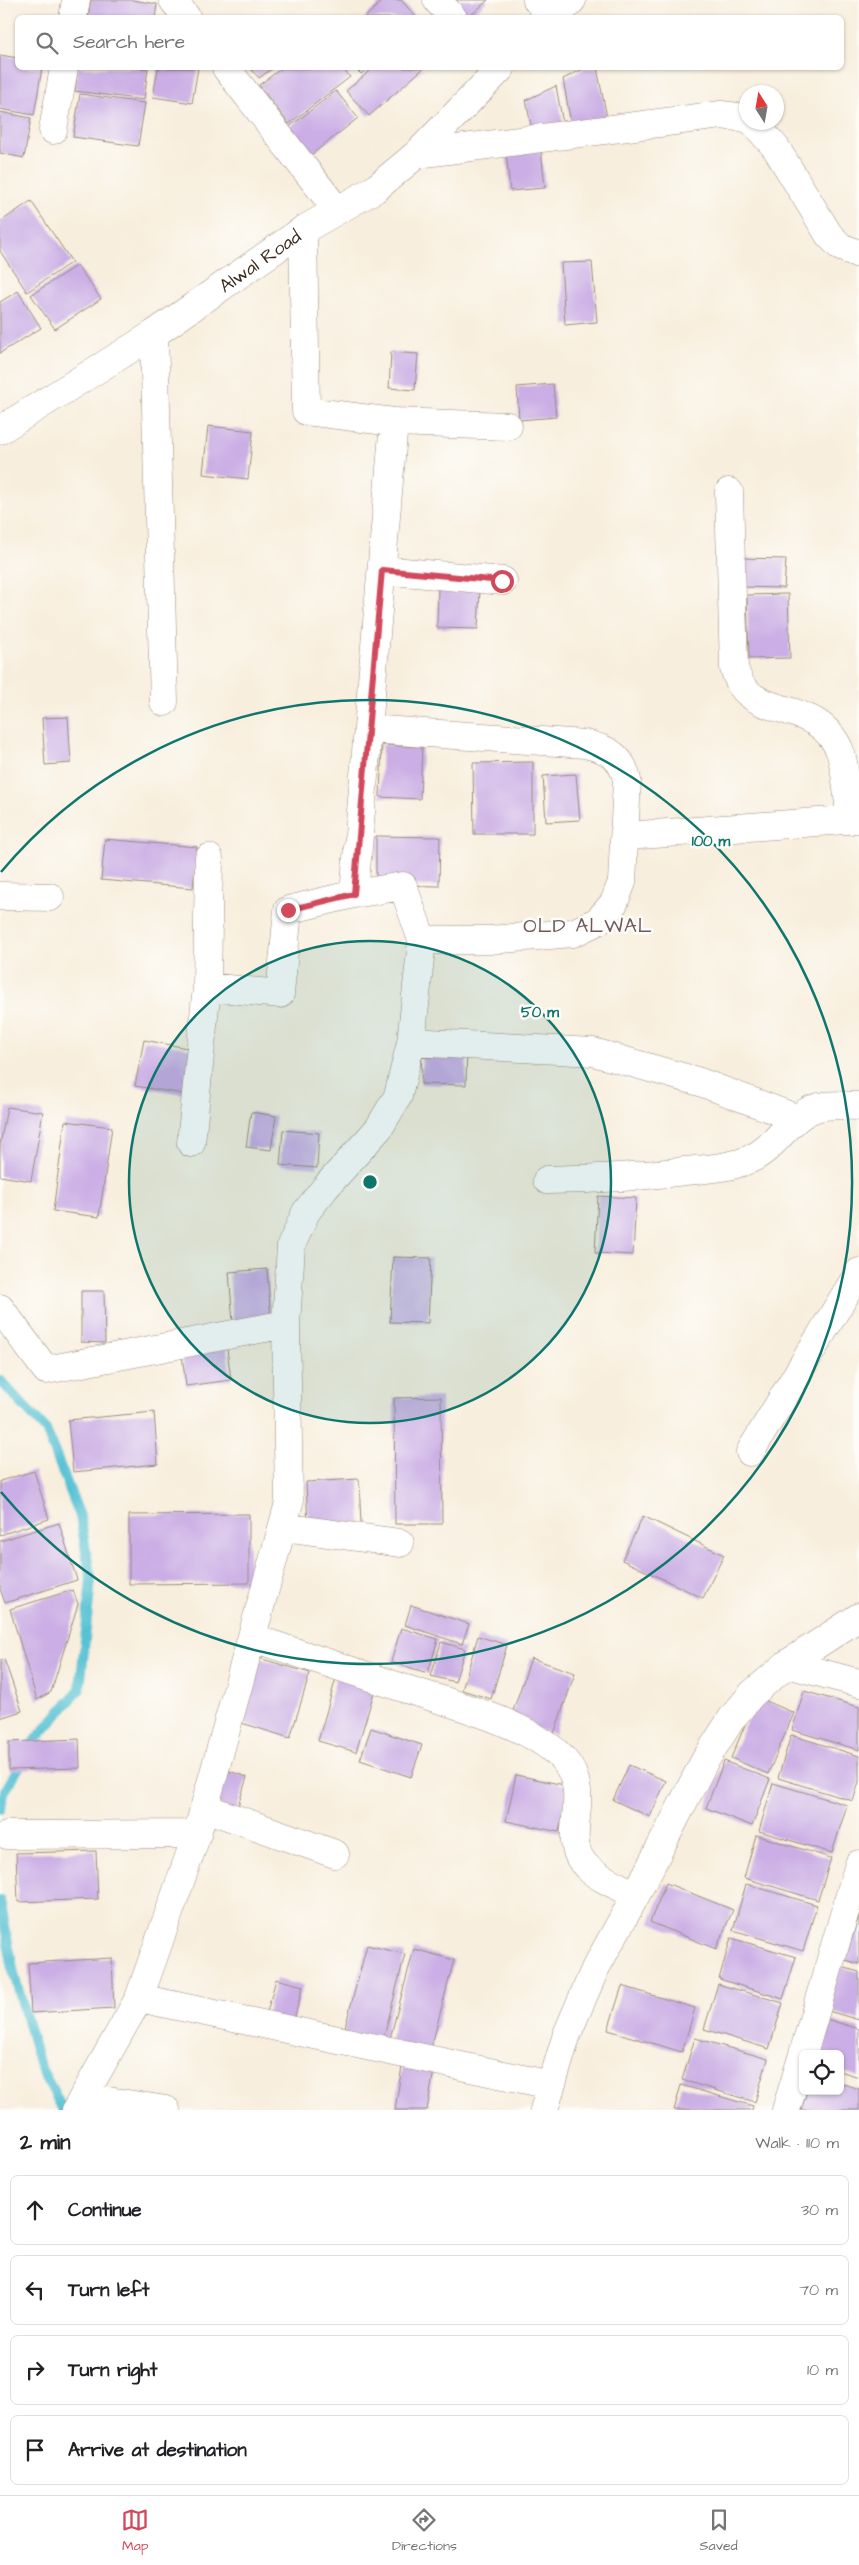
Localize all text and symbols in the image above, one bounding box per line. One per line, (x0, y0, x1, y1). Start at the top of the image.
search box (15, 15, 844, 70)
icon: search (33, 29, 61, 57)
text: Search here (73, 29, 185, 56)
north arrow (739, 85, 784, 130)
street label: Alwal Road (214, 223, 307, 300)
route start (491, 570, 514, 593)
text: 100 m (692, 831, 731, 852)
route end (277, 899, 300, 922)
district label: OLD ALWAL (523, 912, 653, 940)
text: 50 m (521, 1002, 559, 1023)
centre of rings (361, 1173, 379, 1191)
map controls (799, 2050, 844, 2095)
button: locate (799, 2050, 844, 2095)
text: 2 min (20, 2128, 70, 2157)
text: Walk · 110 m (755, 2132, 839, 2154)
icon: ahead (21, 2196, 49, 2224)
text: Continue (68, 2197, 142, 2224)
text: 30 m (801, 2199, 838, 2221)
icon: left (21, 2276, 49, 2304)
text: Turn left (68, 2277, 149, 2304)
text: 70 m (799, 2279, 838, 2301)
icon: right (21, 2356, 49, 2384)
text: Turn right (68, 2357, 157, 2384)
text: 10 m (807, 2359, 838, 2381)
icon: arrive (21, 2436, 49, 2464)
text: Arrive at destination (68, 2437, 247, 2464)
tab: Map (121, 2506, 149, 2556)
tab: Directions (392, 2506, 457, 2556)
tab: Saved (700, 2506, 738, 2556)

